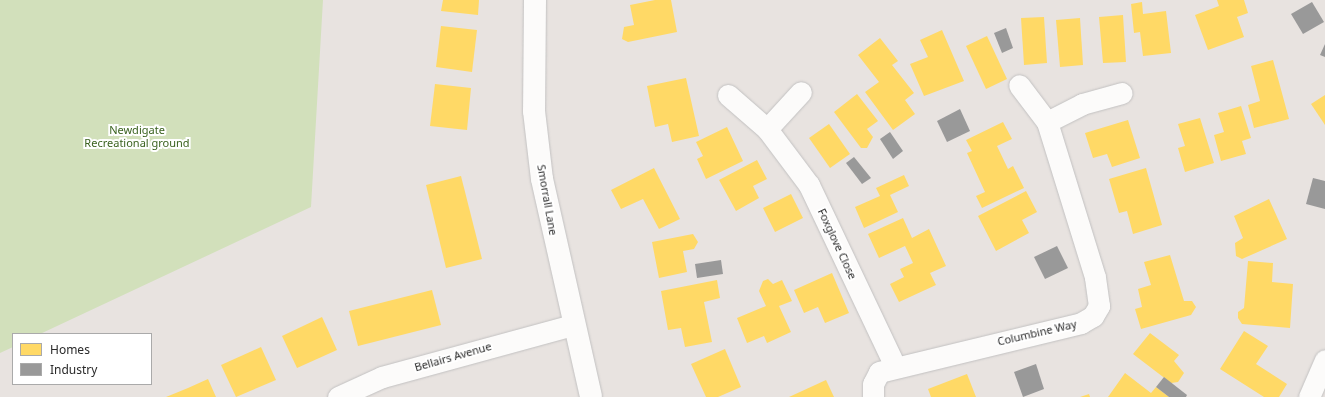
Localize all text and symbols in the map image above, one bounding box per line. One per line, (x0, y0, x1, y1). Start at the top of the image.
park label: Newdigate Recreational ground (84, 124, 190, 150)
street label: Smorrall Lane (534, 164, 560, 236)
street label: Foxglove Close (815, 207, 859, 281)
street label: Columbine Way (996, 317, 1078, 349)
legend (12, 333, 152, 385)
street label: Bellairs Avenue (413, 340, 493, 374)
text: Homes (50, 341, 90, 358)
text: Industry (50, 361, 97, 378)

